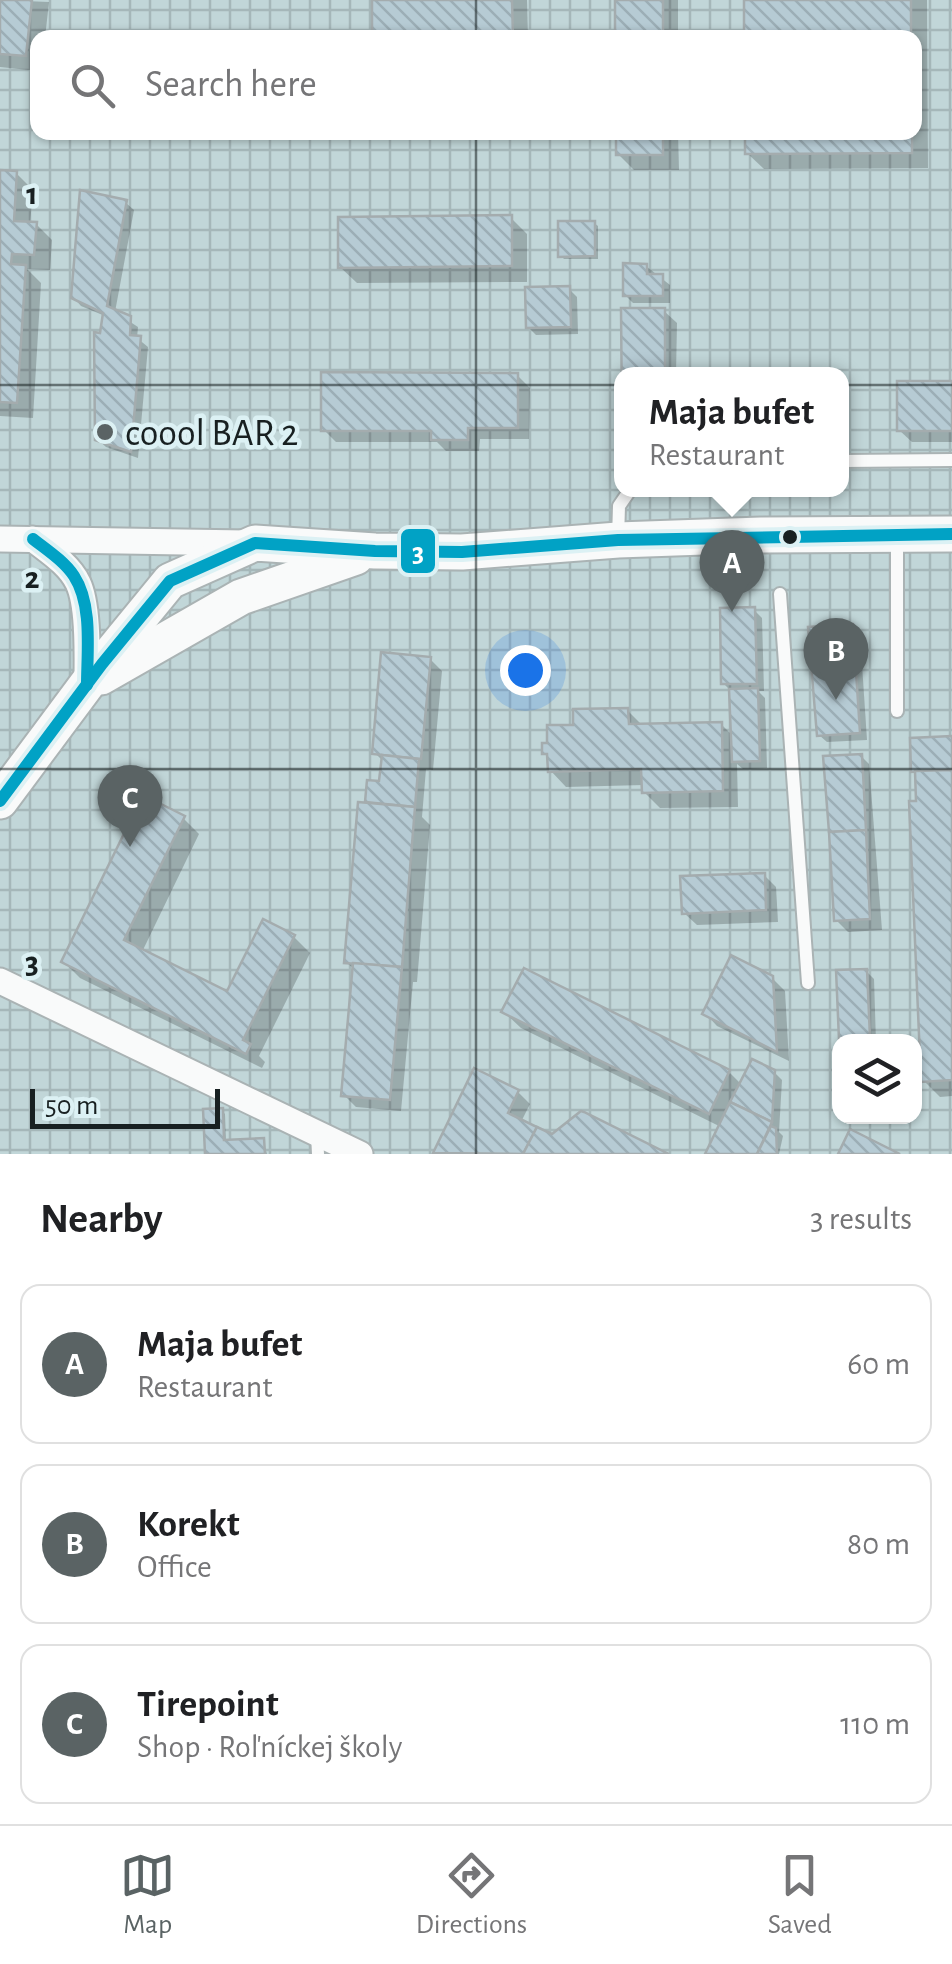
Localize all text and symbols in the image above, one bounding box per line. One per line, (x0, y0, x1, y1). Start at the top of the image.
search box (30, 30, 922, 140)
icon: search (65, 58, 120, 113)
text: Search here (145, 66, 317, 104)
text: 1 (26, 178, 38, 210)
popup (614, 367, 849, 497)
text: Maja bufet (649, 394, 814, 432)
place label: coool BAR 2 (125, 415, 298, 453)
marker: coool BAR 2 (94, 421, 116, 443)
text: Restaurant (649, 439, 784, 471)
line badge: 3 (399, 527, 437, 575)
unlabelled marker (780, 527, 800, 547)
pin: A (700, 530, 764, 612)
text: 3 (412, 539, 424, 567)
text: 2 (24, 562, 40, 594)
pin: B (804, 618, 868, 700)
your location (500, 645, 551, 696)
pin: C (98, 764, 162, 847)
text: 3 (25, 947, 39, 979)
map controls (832, 1034, 922, 1124)
button: layers (832, 1034, 922, 1124)
scale bar (30, 1084, 220, 1128)
text: 50 m (45, 1092, 99, 1120)
text: Nearby (40, 1198, 163, 1240)
text: 3 results (810, 1203, 912, 1235)
text: Maja bufet (137, 1326, 302, 1364)
text: A (65, 1348, 84, 1380)
text: 60 m (847, 1348, 910, 1380)
text: Restaurant (137, 1371, 272, 1403)
text: Korekt (137, 1506, 240, 1544)
text: B (65, 1528, 84, 1560)
text: 80 m (847, 1528, 910, 1560)
text: Office (137, 1551, 212, 1583)
text: Tirepoint (137, 1686, 279, 1724)
text: C (66, 1708, 83, 1740)
text: 110 m (840, 1708, 910, 1740)
text: Shop · Roľníckej školy (137, 1731, 402, 1763)
tab: Map (120, 1848, 175, 1942)
tab: Directions (416, 1848, 527, 1942)
tab: Saved (768, 1848, 832, 1942)

